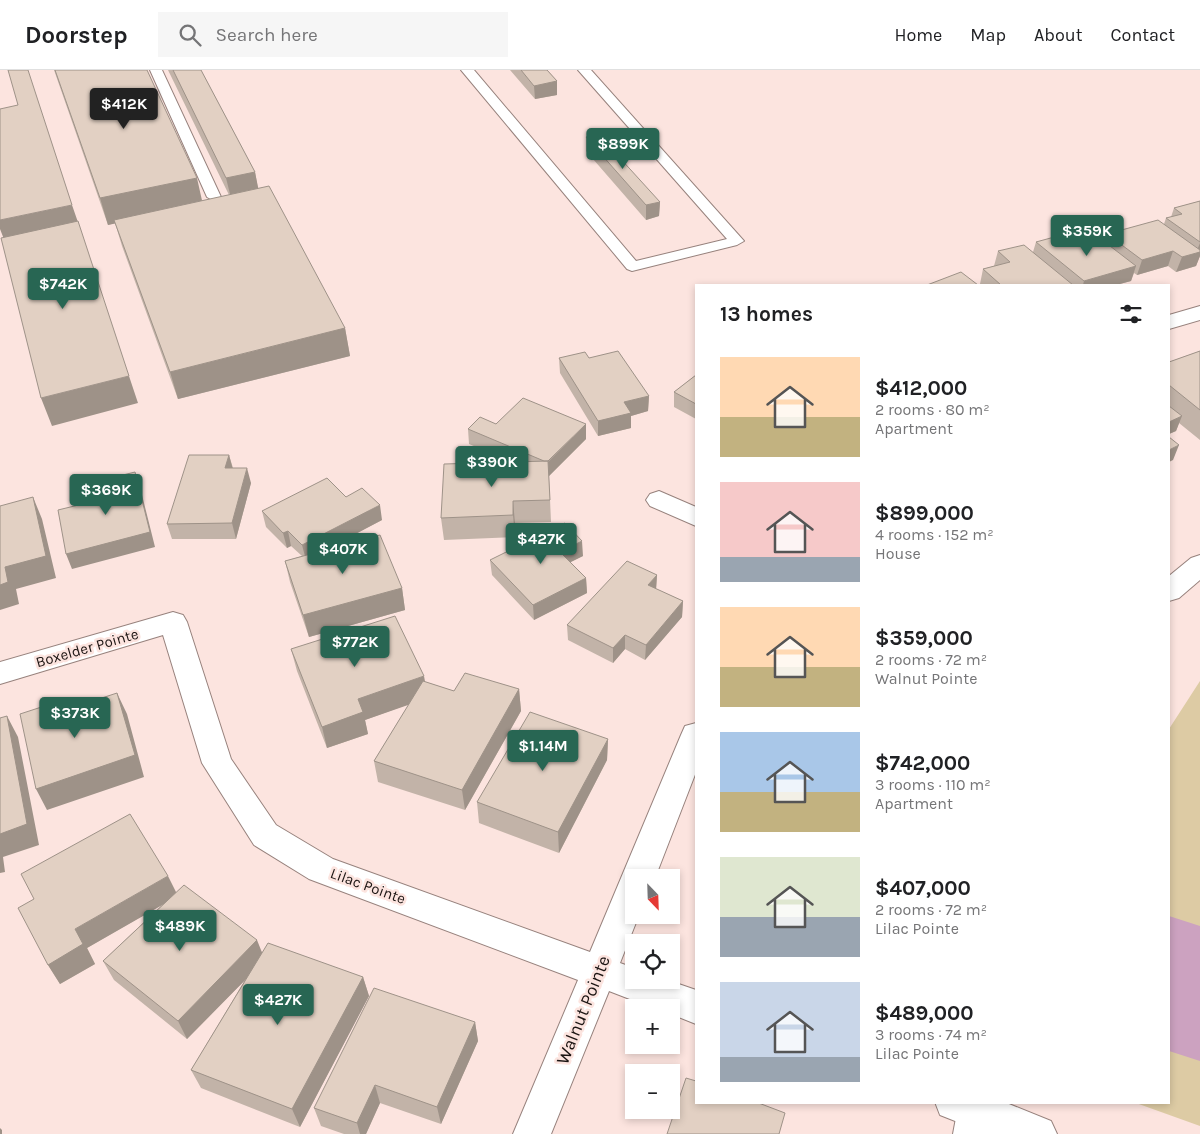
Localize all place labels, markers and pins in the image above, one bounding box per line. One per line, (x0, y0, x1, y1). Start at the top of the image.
pin: $412K (89, 88, 159, 130)
pin: $899K (588, 128, 658, 170)
pin: $359K (1052, 214, 1122, 257)
pin: $742K (28, 268, 98, 310)
pin: $390K (457, 446, 527, 488)
pin: $369K (71, 474, 141, 516)
pin: $427K (506, 522, 576, 565)
pin: $407K (308, 532, 378, 575)
pin: $772K (320, 626, 390, 668)
pin: $373K (40, 696, 110, 739)
pin: $1.14M (502, 730, 584, 772)
pin: $489K (145, 910, 215, 952)
pin: $427K (243, 984, 313, 1026)

